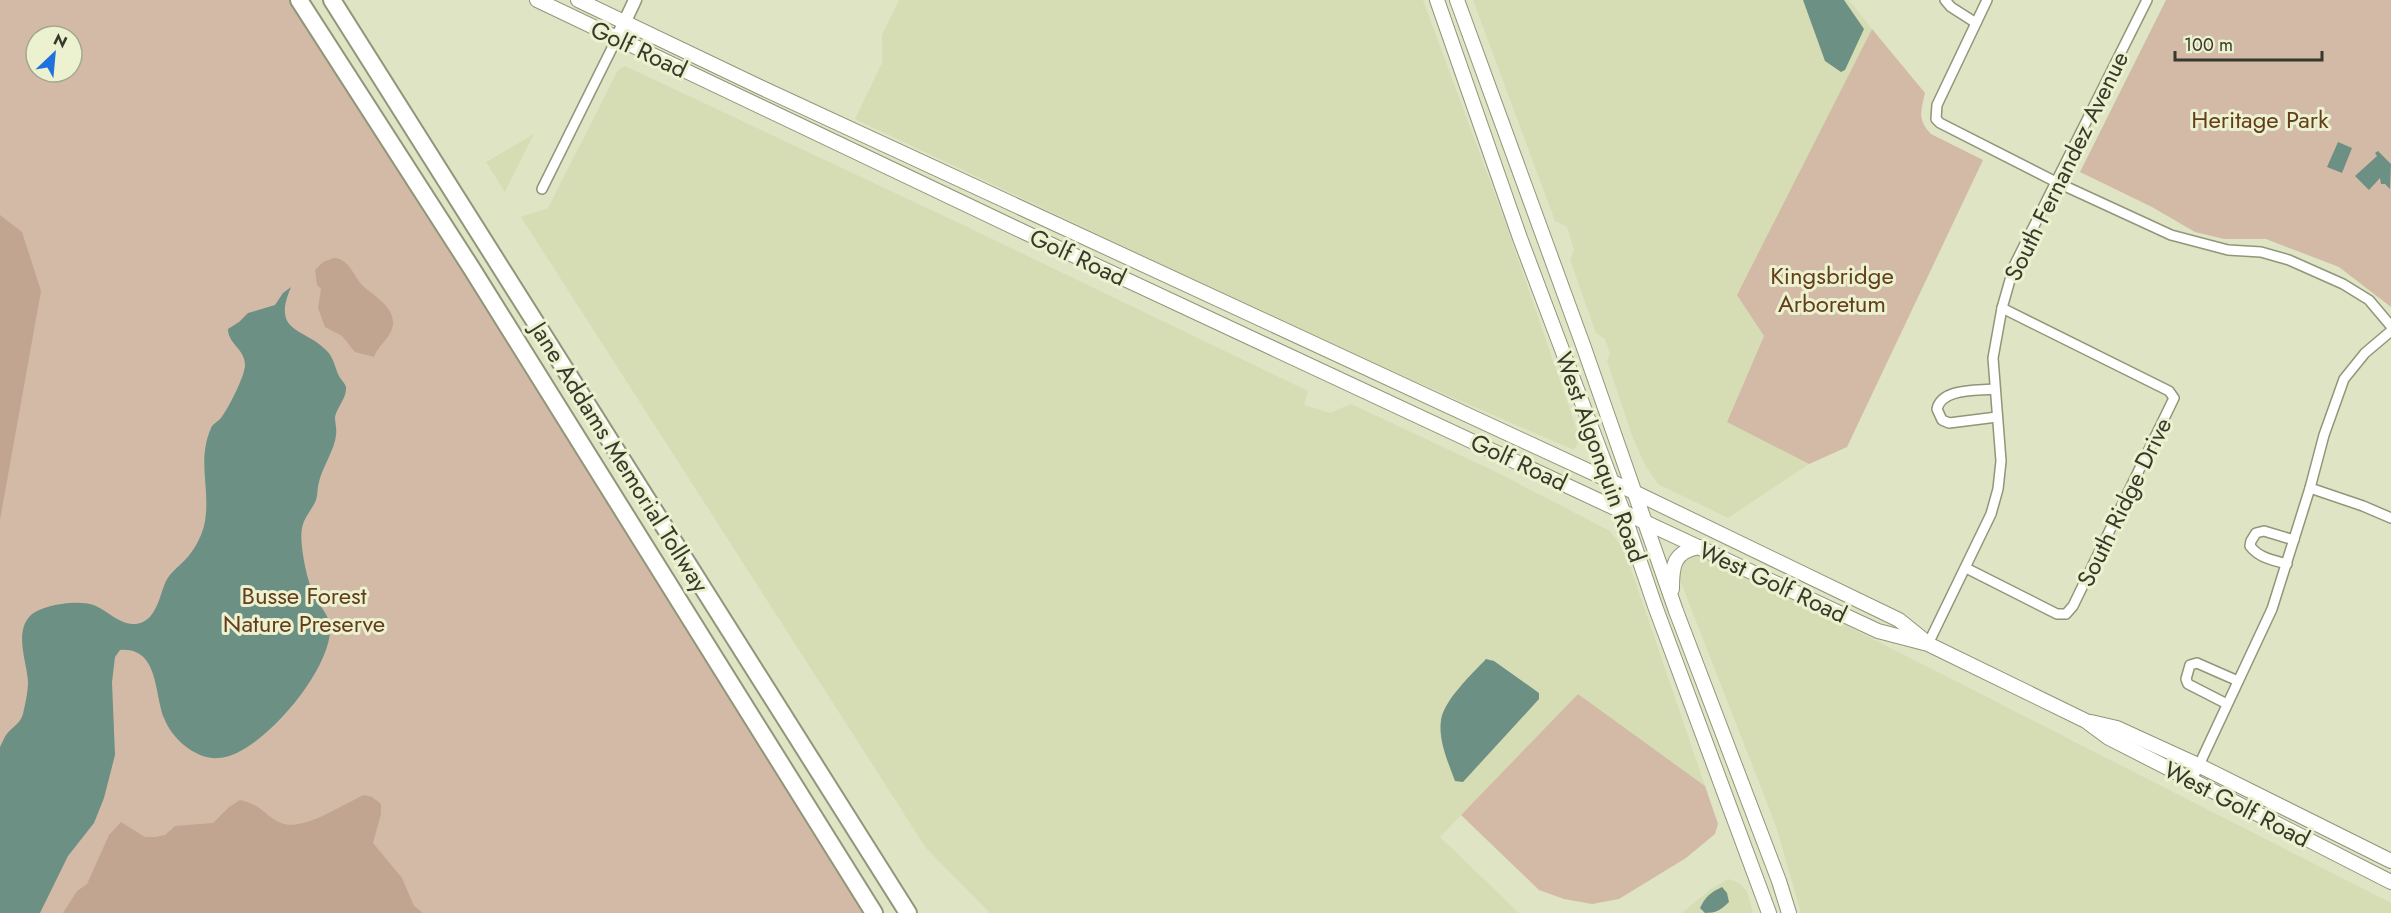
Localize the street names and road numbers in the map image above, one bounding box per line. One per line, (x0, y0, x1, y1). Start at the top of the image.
street label: Golf Road (585, 11, 693, 87)
street label: South Fernandez Avenue (1995, 45, 2137, 287)
street label: Golf Road (1024, 219, 1132, 295)
street label: Jane Addams Memorial Tollway (521, 312, 718, 600)
street label: West Algonquin Road (1547, 347, 1655, 567)
street label: South Ridge Drive (2068, 411, 2180, 593)
street label: Golf Road (1465, 424, 1573, 500)
street label: West Golf Road (1693, 532, 1853, 632)
street label: West Golf Road (2158, 752, 2316, 856)

